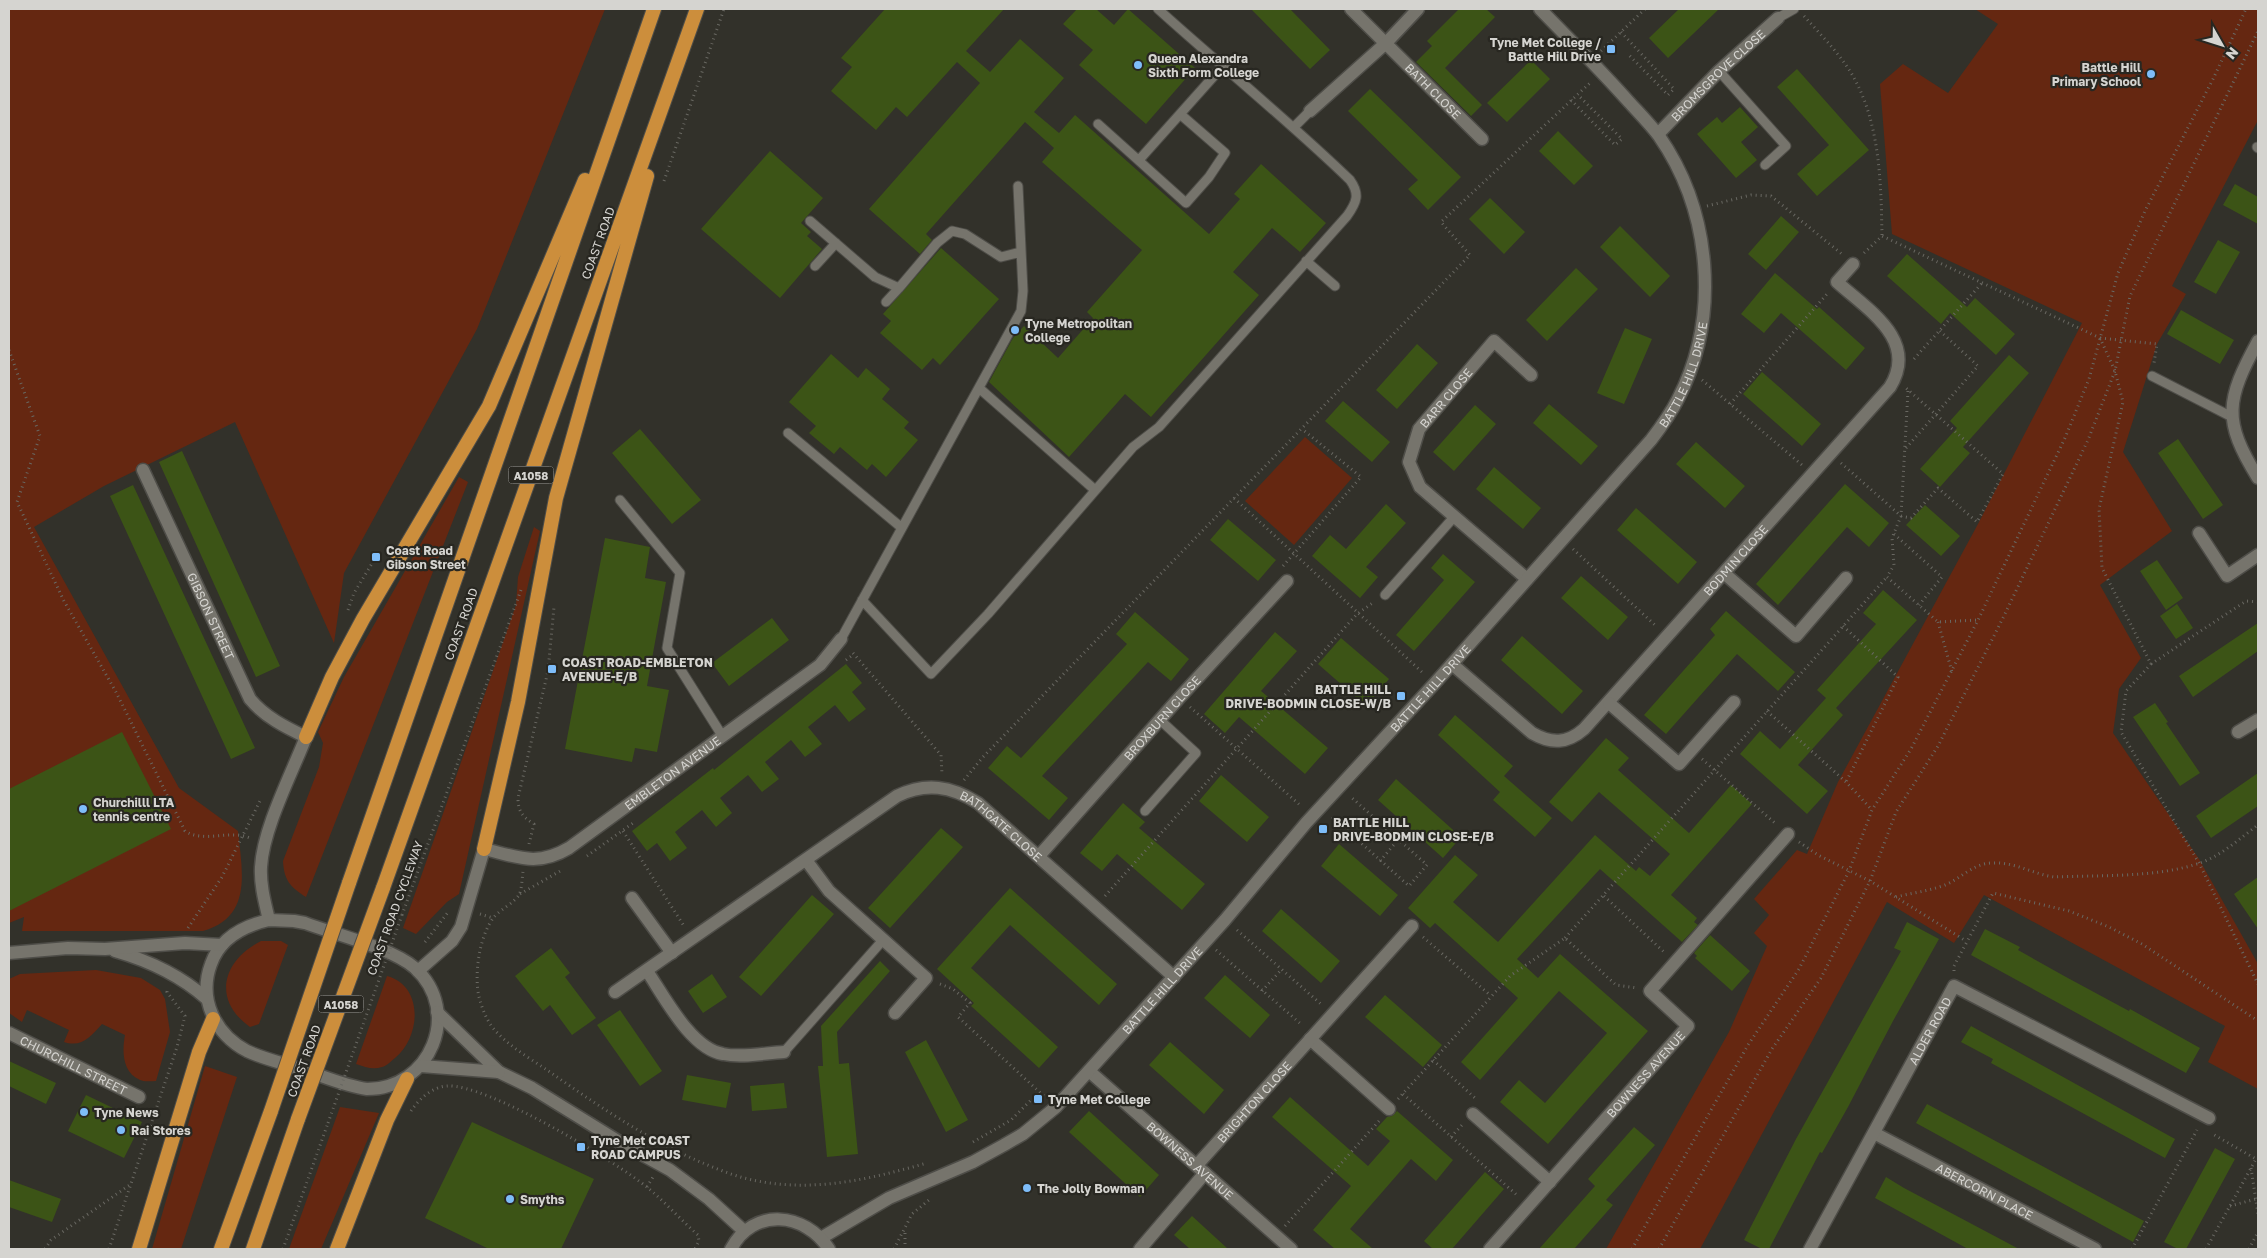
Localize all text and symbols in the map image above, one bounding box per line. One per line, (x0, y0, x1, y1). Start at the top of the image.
north arrow (2197, 20, 2247, 70)
street label: BROMSGROVE CLOSE (1667, 26, 1768, 124)
place label: Tyne Met College / Battle Hill Drive (1490, 35, 1601, 64)
marker: Tyne Met College / Battle Hill Drive (1605, 43, 1617, 55)
text: N (2223, 44, 2242, 63)
place label: Queen Alexandra Sixth Form College (1148, 51, 1259, 80)
marker: Queen Alexandra Sixth Form College (1132, 59, 1144, 71)
street label: BATH CLOSE (1402, 60, 1465, 122)
place label: Battle Hill Primary School (2052, 60, 2141, 89)
marker: Battle Hill Primary School (2145, 68, 2157, 80)
street label: COAST ROAD (578, 205, 618, 281)
place label: Tyne Metropolitan College (1025, 316, 1132, 345)
street label: BATTLE HILL DRIVE (1655, 321, 1710, 430)
marker: Tyne Metropolitan College (1009, 324, 1021, 336)
street label: BARR CLOSE (1416, 365, 1475, 431)
road number: A1058 (508, 466, 554, 484)
street label: BODMIN CLOSE (1700, 521, 1771, 599)
place label: Coast Road Gibson Street (386, 543, 466, 572)
marker: Coast Road Gibson Street (370, 551, 382, 563)
street label: GIBSON STREET (184, 570, 238, 662)
street label: COAST ROAD (441, 586, 481, 662)
street label: BATTLE HILL DRIVE (1387, 641, 1473, 735)
place label: COAST ROAD-EMBLETON AVENUE-E/B (562, 655, 713, 684)
marker: COAST ROAD-EMBLETON AVENUE-E/B (546, 663, 558, 675)
street label: BROXBURN CLOSE (1120, 672, 1204, 763)
place label: BATTLE HILL DRIVE-BODMIN CLOSE-W/B (1226, 682, 1392, 711)
marker: BATTLE HILL DRIVE-BODMIN CLOSE-W/B (1395, 690, 1407, 702)
street label: EMBLETON AVENUE (621, 733, 724, 813)
street label: BATHGATE CLOSE (958, 787, 1046, 864)
place label: Churchilll LTA tennis centre (93, 795, 175, 824)
marker: Churchilll LTA tennis centre (77, 803, 89, 815)
place label: BATTLE HILL DRIVE-BODMIN CLOSE-E/B (1333, 815, 1494, 844)
marker: BATTLE HILL DRIVE-BODMIN CLOSE-E/B (1317, 823, 1329, 835)
street label: COAST ROAD CYCLEWAY (364, 839, 426, 977)
street label: BATTLE HILL DRIVE (1118, 943, 1205, 1037)
street label: ALDER ROAD (1905, 994, 1954, 1067)
road number: A1058 (318, 996, 364, 1012)
street label: COAST ROAD (284, 1023, 324, 1099)
street label: BOWNESS AVENUE (1603, 1028, 1688, 1120)
street label: CHURCHILL STREET (18, 1032, 130, 1098)
street label: BRIGHTON CLOSE (1213, 1058, 1294, 1146)
place label: Tyne Met College (1048, 1092, 1151, 1107)
marker: Tyne Met College (1032, 1093, 1044, 1105)
place label: Tyne News (94, 1105, 159, 1120)
marker: Tyne News (78, 1106, 90, 1118)
street label: BOWNESS AVENUE (1144, 1118, 1237, 1202)
place label: Rai Stores (131, 1123, 191, 1138)
marker: Rai Stores (115, 1124, 127, 1136)
place label: Tyne Met COAST ROAD CAMPUS (591, 1133, 690, 1162)
marker: Tyne Met COAST ROAD CAMPUS (575, 1141, 587, 1153)
street label: ABERCORN PLACE (1934, 1160, 2036, 1223)
place label: The Jolly Bowman (1037, 1181, 1144, 1196)
marker: The Jolly Bowman (1021, 1182, 1033, 1194)
place label: Smyths (520, 1192, 565, 1207)
marker: Smyths (504, 1193, 516, 1205)

